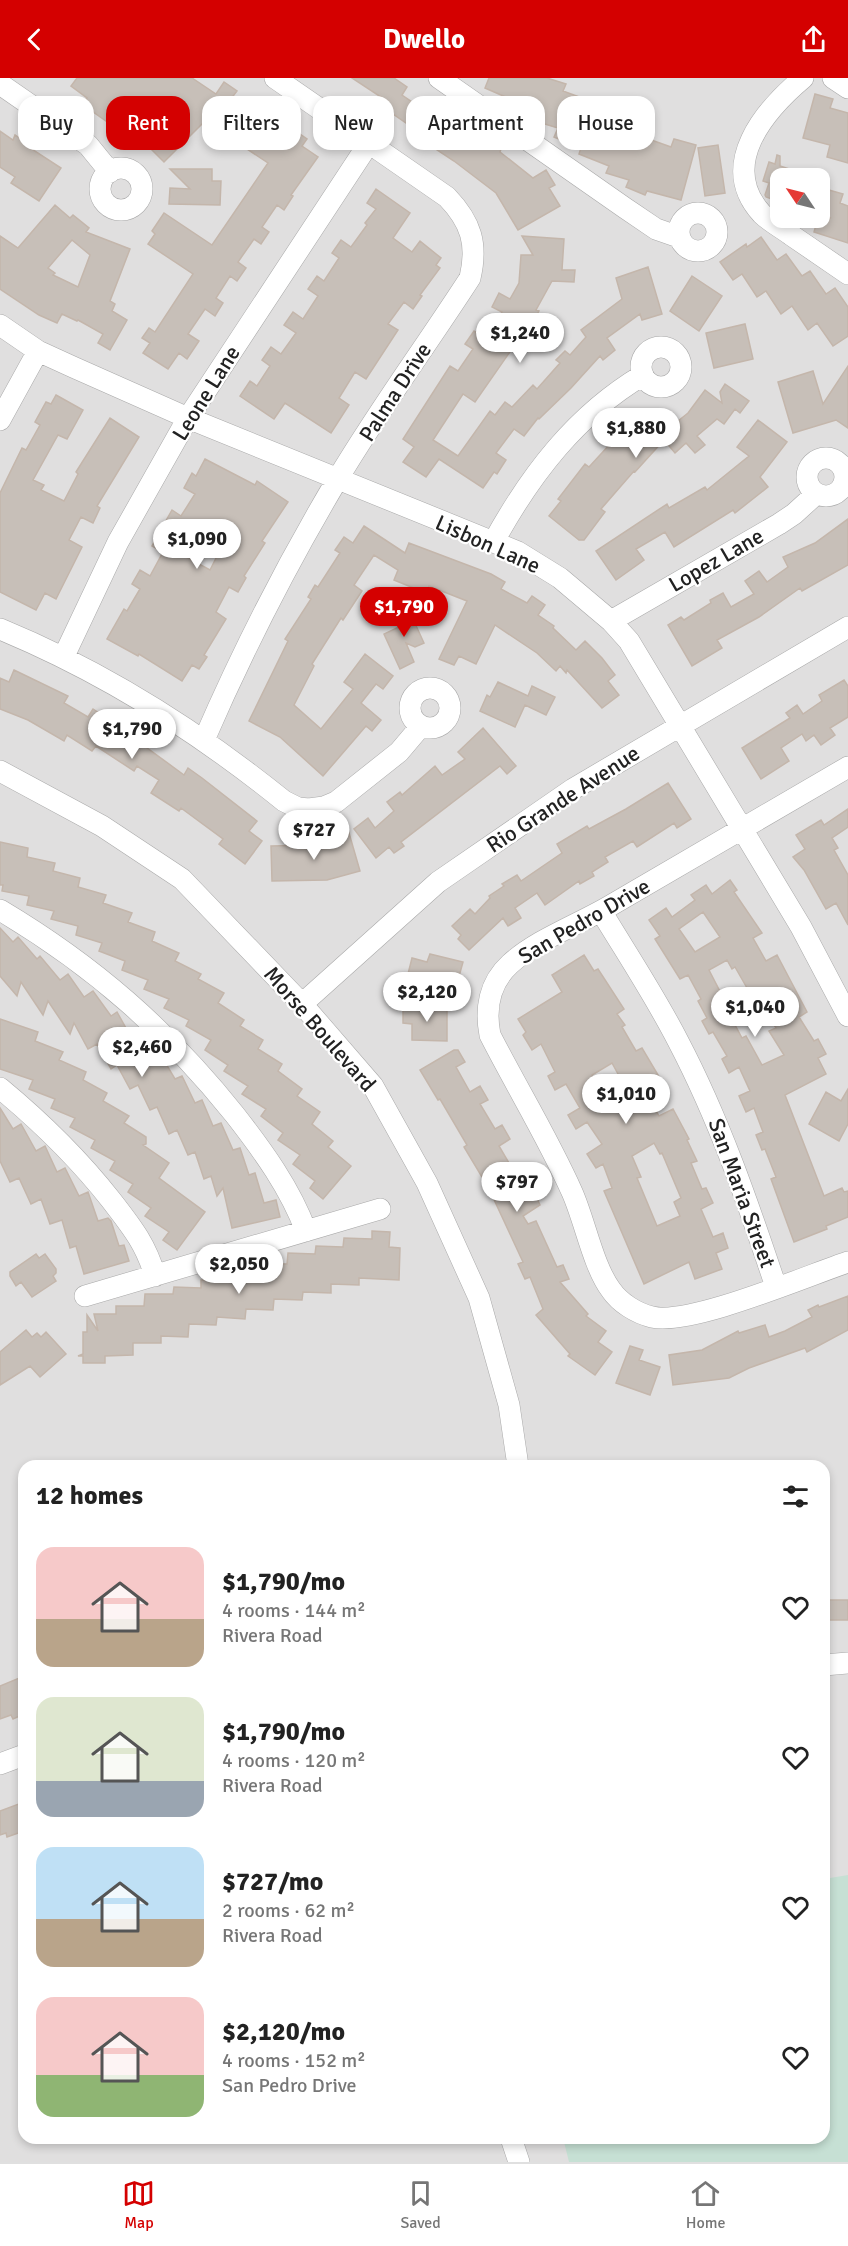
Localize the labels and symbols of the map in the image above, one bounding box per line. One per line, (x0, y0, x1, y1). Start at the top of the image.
north arrow (770, 168, 830, 228)
pin: $1,240 (471, 313, 569, 364)
street label: Palma Drive (353, 338, 437, 446)
street label: Leone Lane (166, 341, 246, 445)
pin: $1,880 (587, 408, 685, 459)
street label: Lisbon Lane (431, 509, 545, 579)
pin: $1,090 (148, 519, 246, 570)
street label: Lopez Lane (664, 522, 768, 598)
pin: $1,790 (355, 587, 453, 638)
pin: $1,790 (83, 709, 181, 760)
street label: Rio Grande Avenue (481, 739, 645, 859)
pin: $727 (278, 810, 350, 861)
street label: San Pedro Drive (513, 872, 655, 970)
street label: Morse Boulevard (258, 961, 382, 1097)
pin: $2,120 (378, 972, 476, 1023)
pin: $1,040 (706, 987, 804, 1038)
pin: $2,460 (93, 1027, 191, 1078)
pin: $1,010 (577, 1074, 675, 1125)
street label: San Maria Street (702, 1115, 782, 1272)
pin: $797 (481, 1162, 553, 1213)
pin: $2,050 (190, 1244, 288, 1295)

